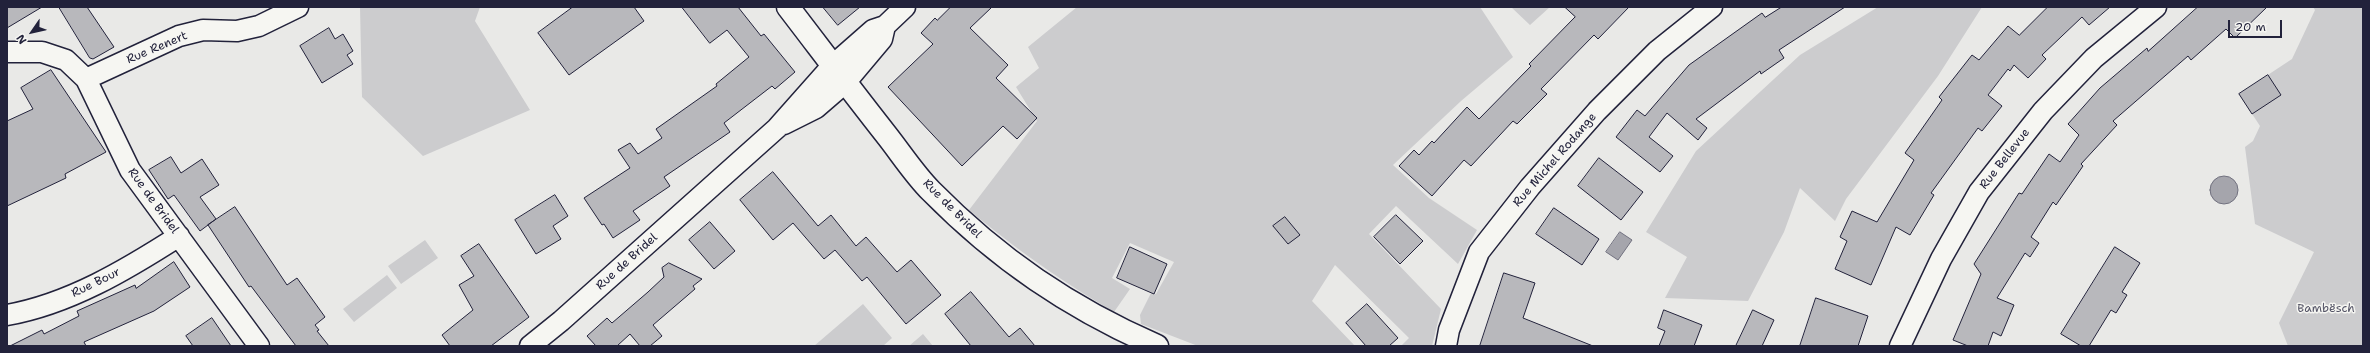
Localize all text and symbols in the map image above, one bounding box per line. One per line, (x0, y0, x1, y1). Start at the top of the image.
north arrow (12, 12, 52, 52)
scale bar (2230, 12, 2284, 38)
text: 20 m (2235, 19, 2266, 35)
street label: Rue Renert (124, 29, 190, 67)
text: N (13, 31, 30, 47)
street label: Rue Michel Rodange (1510, 110, 1600, 210)
street label: Rue Bellevue (1977, 126, 2033, 192)
street label: Rue de Bridel (124, 165, 182, 237)
street label: Rue de Bridel (920, 177, 984, 241)
street label: Rue de Bridel (593, 231, 661, 293)
street label: Rue Bour (69, 265, 123, 301)
park label: Bambësch (2297, 302, 2355, 316)

